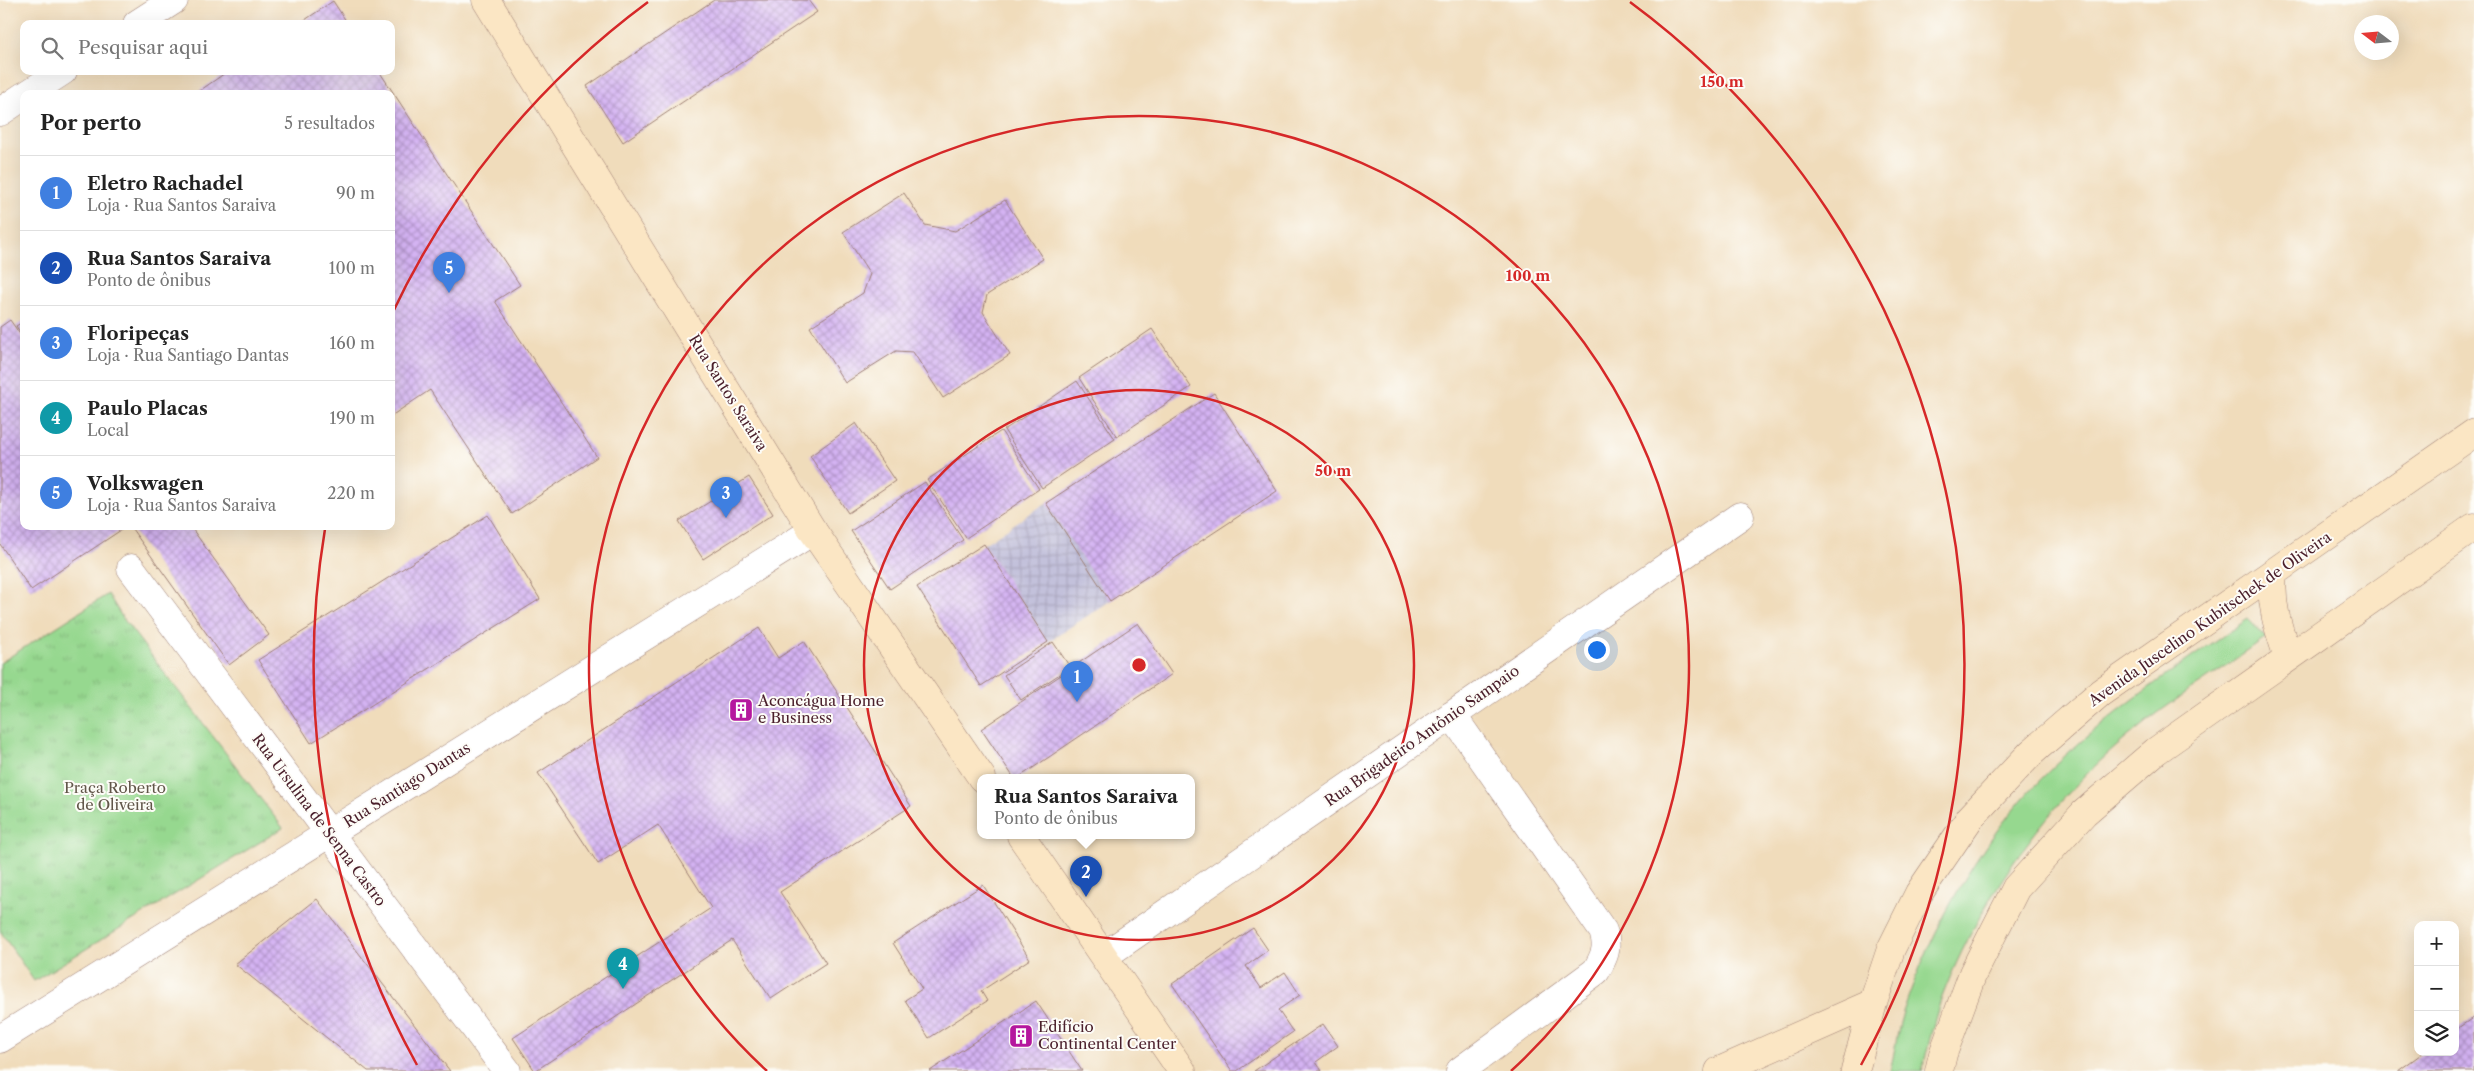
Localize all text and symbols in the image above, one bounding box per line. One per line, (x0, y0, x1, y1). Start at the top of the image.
north arrow (2354, 15, 2399, 60)
search box (20, 20, 395, 75)
icon: search (38, 34, 66, 62)
text: Pesquisar aqui (78, 36, 208, 59)
text: 150 m (1700, 72, 1744, 91)
text: Por perto (40, 110, 141, 135)
text: 5 resultados (284, 113, 375, 133)
text: Eletro Rachadel (87, 172, 243, 195)
text: 1 (52, 183, 60, 203)
text: 90 m (336, 183, 375, 203)
text: Loja · Rua Santos Saraiva (87, 195, 276, 215)
text: Rua Santos Saraiva (87, 247, 271, 270)
pin: 5 (433, 252, 465, 293)
text: 2 (51, 258, 61, 278)
text: 100 m (329, 258, 375, 278)
text: 100 m (1506, 266, 1550, 285)
text: Ponto de ônibus (87, 270, 211, 290)
text: Floripeças (87, 322, 189, 345)
street label: Rua Santos Saraiva (685, 331, 772, 455)
text: 3 (51, 333, 61, 353)
text: 160 m (330, 333, 375, 353)
text: Loja · Rua Santiago Dantas (87, 345, 289, 365)
text: Paulo Placas (87, 397, 208, 420)
text: 4 (51, 408, 61, 428)
text: 190 m (330, 408, 375, 428)
text: Local (87, 420, 129, 440)
text: 50 m (1315, 461, 1351, 480)
text: Volkswagen (87, 472, 204, 495)
pin: 3 (710, 477, 742, 518)
text: 5 (52, 483, 60, 503)
text: 220 m (327, 483, 375, 503)
text: Loja · Rua Santos Saraiva (87, 495, 276, 515)
street label: Avenida Juscelino Kubitschek de Oliveira (2084, 527, 2335, 711)
your location (1584, 637, 1610, 663)
centre of rings (1130, 656, 1148, 674)
pin: 1 (1061, 661, 1093, 702)
street label: Rua Brigadeiro Antônio Sampaio (1321, 661, 1523, 810)
place label: Aconcágua Home e Business (757, 691, 884, 727)
building icon: Aconcágua Home e Business (728, 697, 754, 723)
street label: Rua Ursulina de Senna Castro (248, 730, 391, 910)
street label: Rua Santiago Dantas (340, 738, 474, 831)
popup (977, 774, 1195, 839)
park label: Praça Roberto de Oliveira (64, 778, 166, 814)
text: Rua Santos Saraiva (994, 785, 1178, 808)
text: Ponto de ônibus (994, 808, 1118, 828)
pin: 2 (1070, 856, 1102, 897)
map controls (2414, 921, 2459, 1056)
button: + (2414, 921, 2459, 966)
pin: 4 (607, 948, 639, 989)
button: − (2414, 966, 2459, 1011)
button: layers (2414, 1011, 2459, 1056)
place label: Edifício Continental Center (1038, 1017, 1177, 1053)
building icon: Edifício Continental Center (1008, 1023, 1034, 1049)

